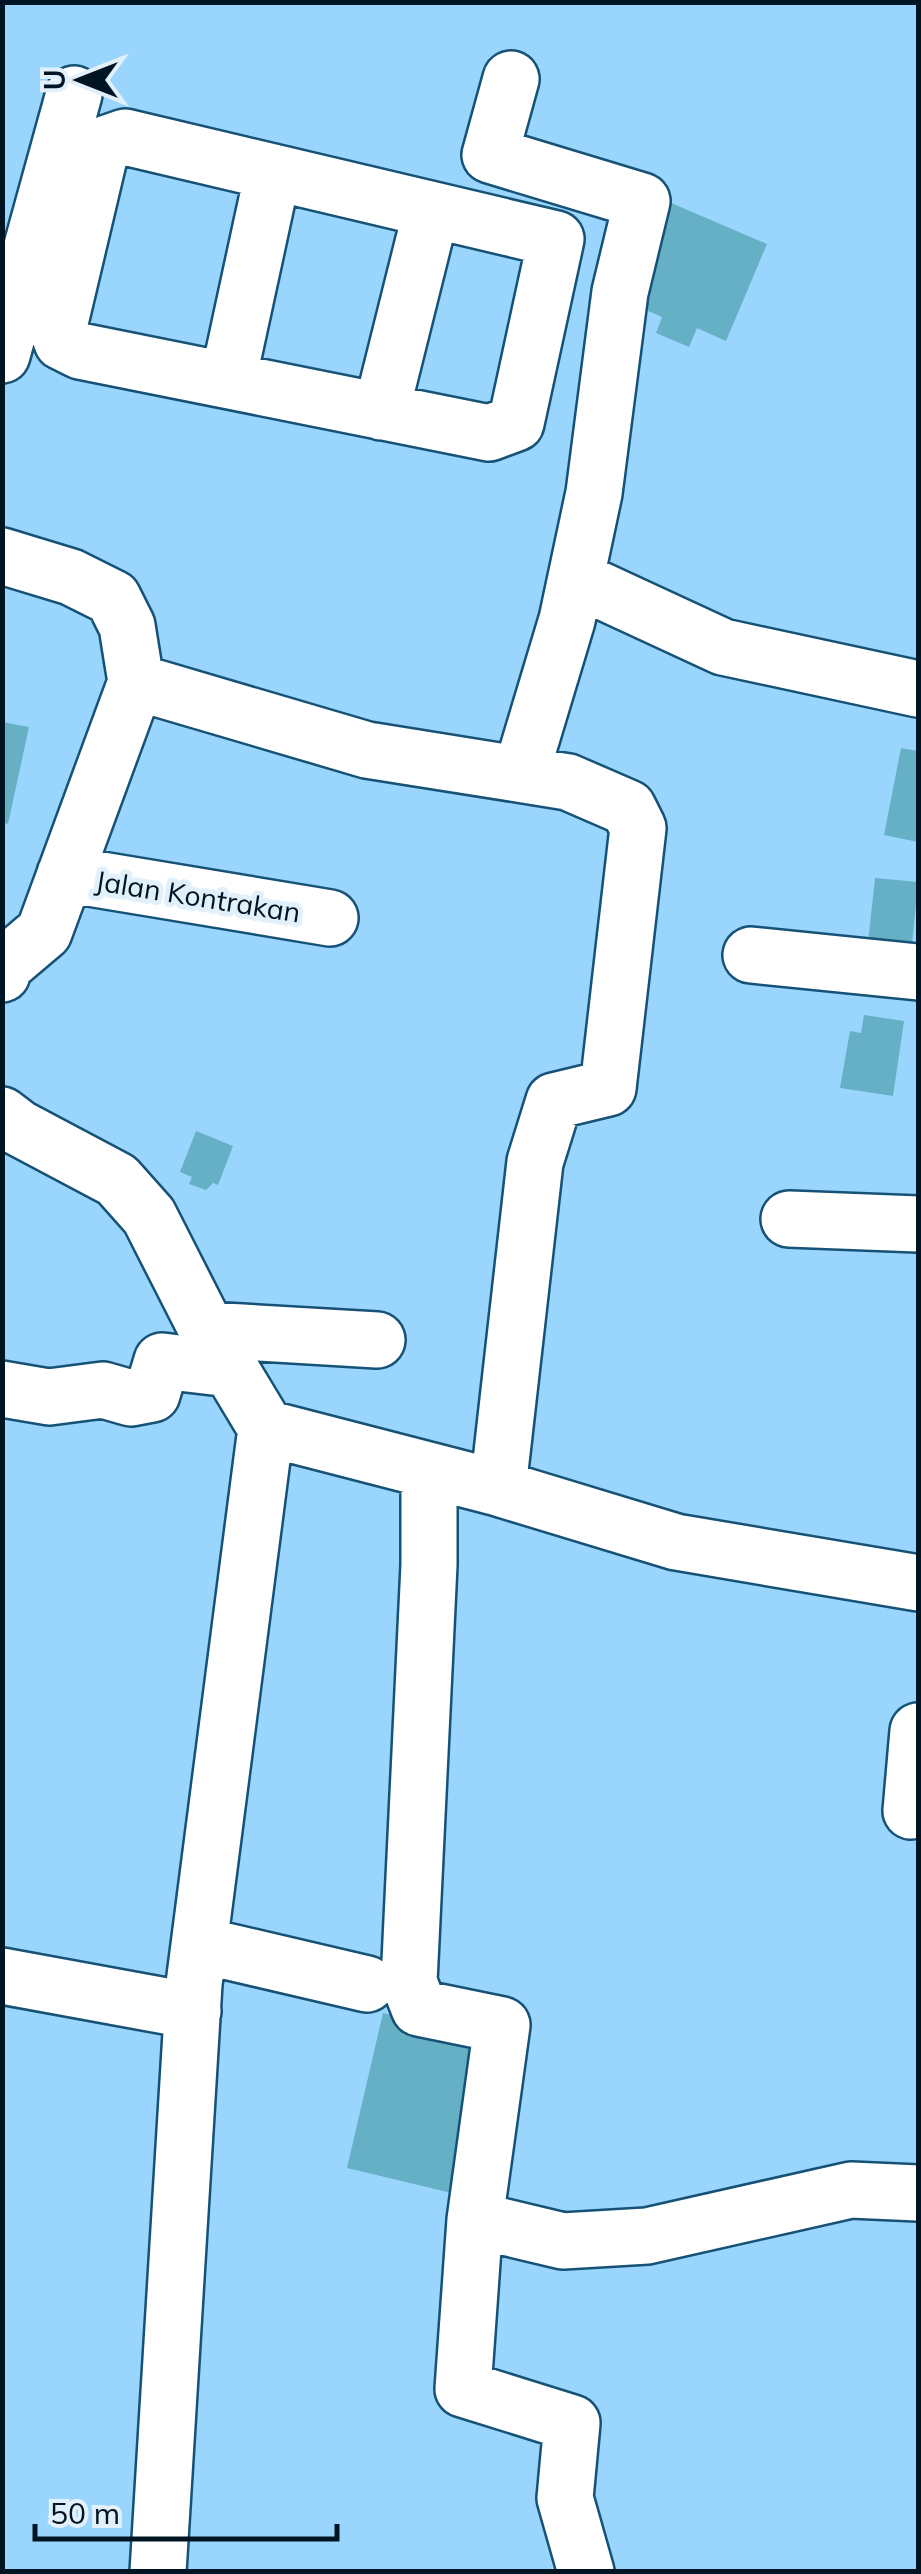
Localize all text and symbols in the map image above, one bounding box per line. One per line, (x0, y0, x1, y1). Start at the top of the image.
north arrow (30, 30, 130, 130)
text: U (37, 70, 72, 90)
street label: Jalan Kontrakan (93, 863, 303, 929)
scale bar (35, 2479, 338, 2541)
text: 50 m (50, 2494, 120, 2532)

